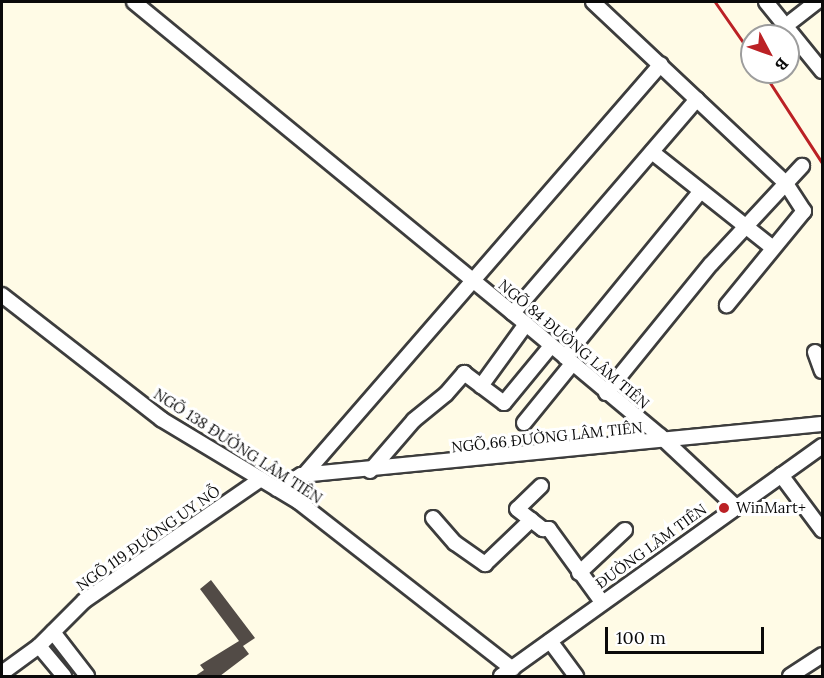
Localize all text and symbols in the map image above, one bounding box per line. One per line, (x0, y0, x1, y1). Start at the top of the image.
north arrow (740, 24, 800, 84)
text: B (771, 54, 793, 75)
street label: NGÕ 84 ĐƯỜNG LÂM TIÊN (495, 276, 653, 412)
street label: NGÕ 138 ĐƯỜNG LÂM TIÊN (150, 385, 326, 507)
street label: NGÕ 66 ĐƯỜNG LÂM TIÊN (450, 418, 644, 456)
street label: NGÕ 119 ĐƯỜNG UY NỖ (73, 482, 223, 594)
place label: WinMart+ (736, 499, 806, 517)
street label: ĐƯỜNG LÂM TIÊN (592, 500, 710, 592)
marker: WinMart+ (717, 501, 731, 515)
scale bar (608, 615, 767, 653)
text: 100 m (616, 626, 666, 649)

